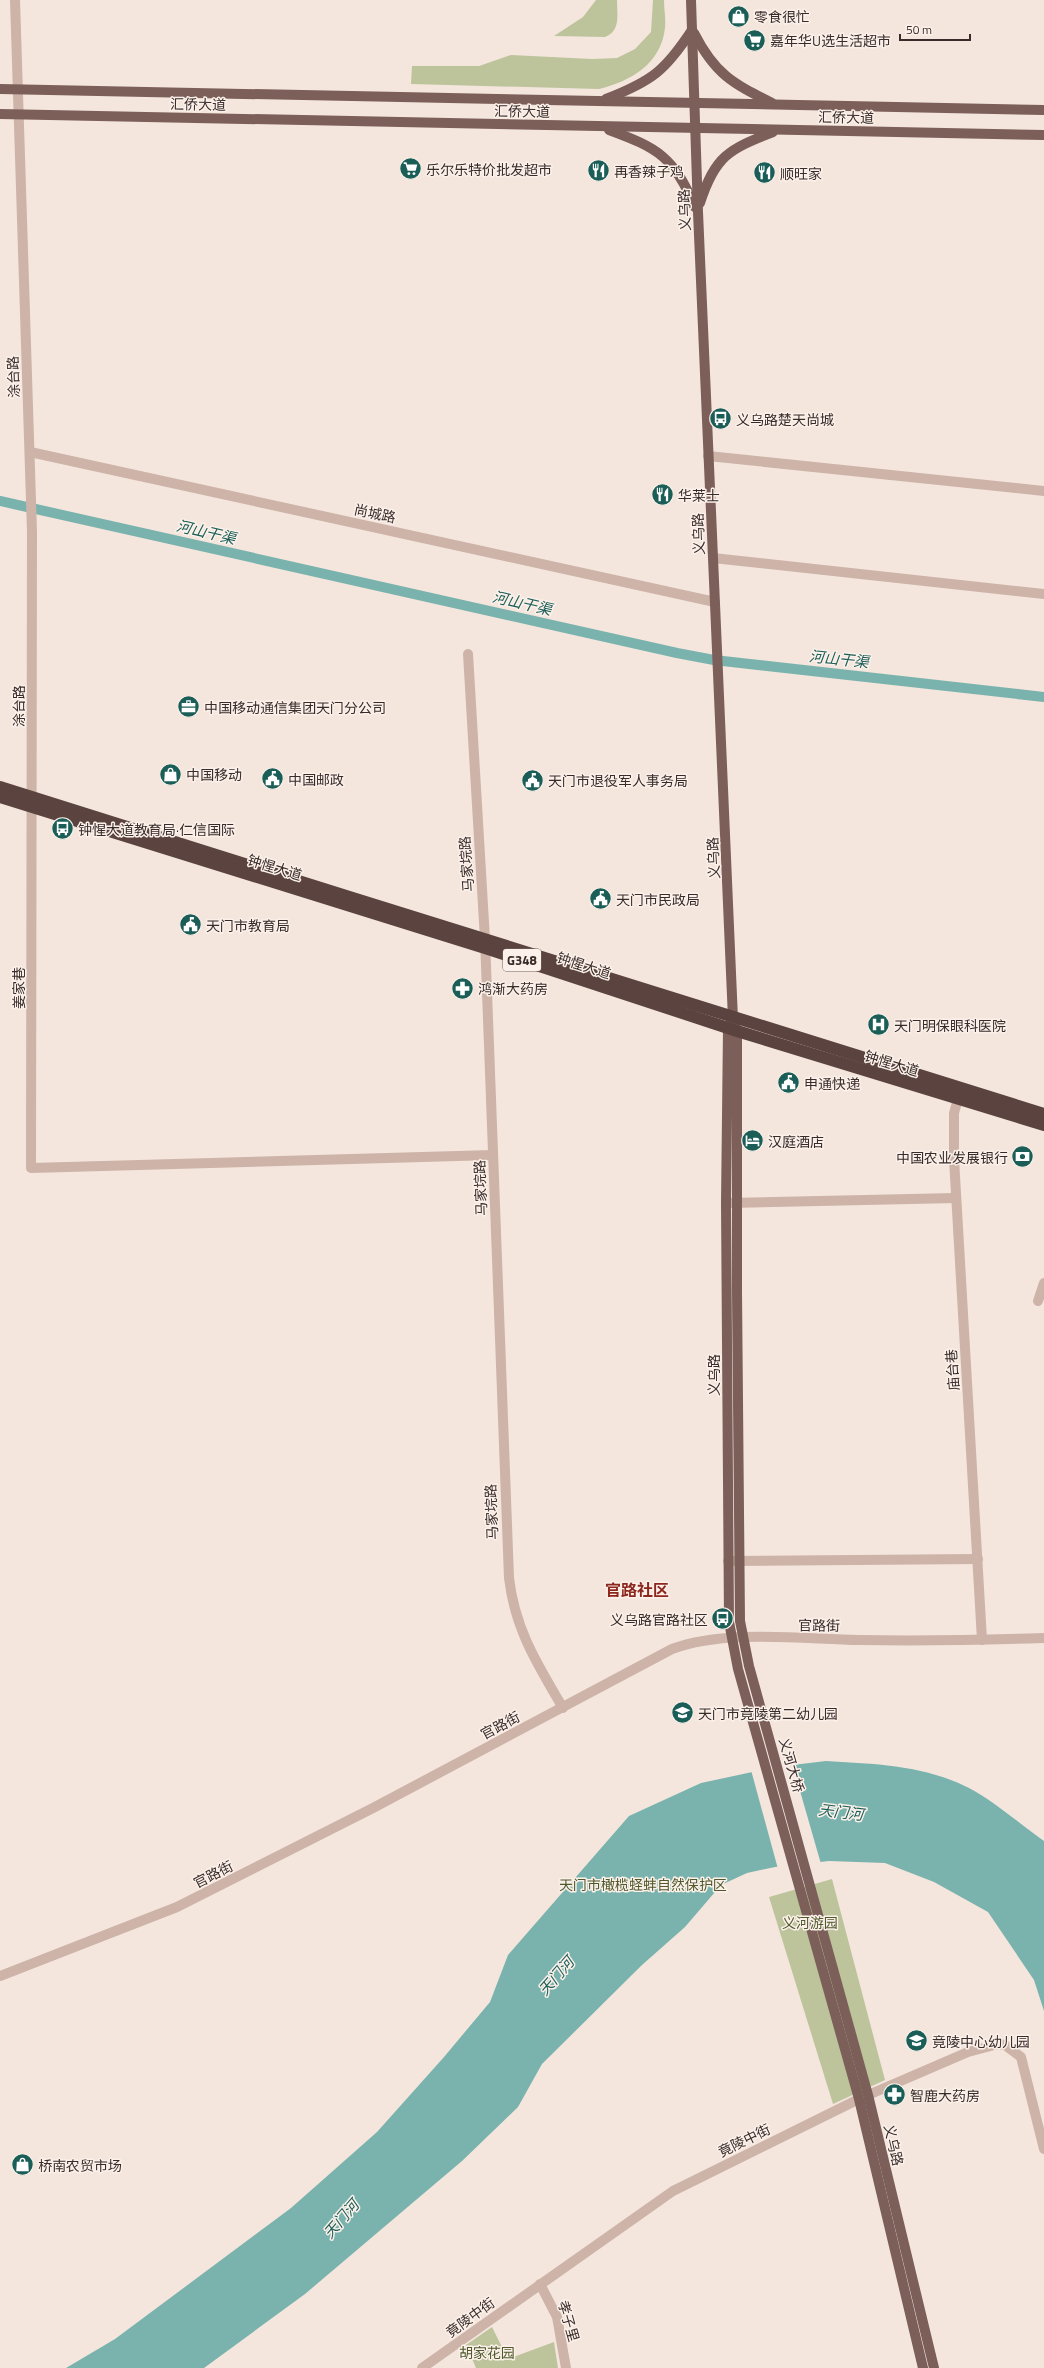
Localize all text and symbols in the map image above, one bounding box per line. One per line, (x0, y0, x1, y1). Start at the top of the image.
shop icon: 零食很忙 (725, 3, 751, 29)
place label: 零食很忙 (754, 6, 810, 27)
scale bar (900, 16, 970, 42)
text: 50 m (906, 20, 932, 39)
supermarket icon: 嘉年华U选生活超市 (741, 27, 767, 53)
place label: 嘉年华U选生活超市 (770, 30, 891, 51)
street label: 汇侨大道 (170, 93, 226, 115)
street label: 汇侨大道 (494, 100, 550, 122)
street label: 汇侨大道 (818, 106, 874, 128)
supermarket icon: 乐尔乐特价批发超市 (397, 156, 423, 182)
restaurant icon: 再香辣子鸡 (585, 158, 611, 184)
place label: 乐尔乐特价批发超市 (426, 159, 552, 180)
restaurant icon: 顺旺家 (752, 160, 778, 186)
place label: 再香辣子鸡 (614, 161, 684, 182)
place label: 顺旺家 (780, 163, 822, 184)
street label: 义乌路 (673, 189, 695, 231)
street label: 涂台路 (2, 356, 24, 398)
bus stop icon: 义乌路楚天尚城 (707, 406, 733, 432)
place label: 义乌路楚天尚城 (736, 409, 834, 430)
restaurant icon: 华莱士 (650, 482, 676, 508)
place label: 华莱士 (678, 485, 720, 506)
street label: 尚城路 (352, 498, 398, 528)
street label: 义乌路 (687, 513, 709, 555)
water label: 河山干渠 (174, 514, 240, 550)
water label: 河山干渠 (490, 585, 556, 621)
water label: 河山干渠 (808, 644, 872, 674)
street label: 涂台路 (8, 685, 29, 727)
office icon: 中国移动通信集团天门分公司 (175, 694, 201, 720)
place label: 中国移动通信集团天门分公司 (204, 697, 386, 718)
shop icon: 中国移动 (158, 761, 184, 787)
place label: 中国移动 (186, 764, 242, 785)
public building icon: 中国邮政 (260, 766, 286, 792)
public building icon: 天门市退役军人事务局 (519, 767, 545, 793)
place label: 中国邮政 (288, 769, 344, 790)
place label: 天门市退役军人事务局 (548, 770, 688, 791)
bus stop icon: 钟惺大道教育局·仁信国际 (50, 816, 76, 842)
place label: 钟惺大道教育局·仁信国际 (78, 819, 235, 840)
street label: 马家垸路 (454, 835, 478, 893)
street label: 义乌路 (701, 836, 725, 880)
street label: 钟惺大道 (245, 849, 305, 885)
public building icon: 天门市民政局 (587, 886, 613, 912)
place label: 天门市民政局 (616, 889, 700, 910)
public building icon: 天门市教育局 (178, 912, 204, 938)
place label: 天门市教育局 (206, 915, 290, 936)
street label: 钟惺大道 (554, 946, 614, 984)
road number: G348 (503, 949, 541, 971)
street label: 姜家巷 (8, 967, 29, 1009)
pharmacy icon: 鸿渐大药房 (449, 975, 475, 1001)
place label: 鸿渐大药房 (478, 978, 548, 999)
hospital icon: 天门明保眼科医院 (865, 1012, 891, 1038)
place label: 天门明保眼科医院 (894, 1015, 1006, 1036)
street label: 钟惺大道 (862, 1045, 922, 1081)
public building icon: 申通快递 (775, 1070, 801, 1096)
place label: 申通快递 (804, 1073, 860, 1094)
hotel icon: 汉庭酒店 (739, 1128, 765, 1154)
place label: 汉庭酒店 (768, 1131, 824, 1152)
bank icon: 中国农业发展银行 (1010, 1144, 1036, 1170)
place label: 中国农业发展银行 (896, 1147, 1008, 1168)
street label: 马家垸路 (469, 1160, 491, 1216)
street label: 庙台巷 (940, 1348, 964, 1392)
street label: 义乌路 (703, 1354, 724, 1396)
street label: 马家垸路 (480, 1484, 502, 1540)
district label: 官路社区 (605, 1578, 669, 1602)
bus stop icon: 义乌路官路社区 (710, 1606, 736, 1632)
place label: 义乌路官路社区 (610, 1609, 708, 1630)
street label: 官路街 (798, 1614, 840, 1636)
school or university icon: 天门市竟陵第二幼儿园 (669, 1700, 695, 1726)
place label: 天门市竟陵第二幼儿园 (698, 1703, 838, 1724)
street label: 官路街 (477, 1706, 523, 1744)
street label: 义河大桥 (774, 1735, 810, 1795)
water label: 天门河 (817, 1798, 868, 1827)
street label: 官路街 (190, 1855, 236, 1893)
park label: 天门市橄榄蛏蚌自然保护区 (559, 1874, 727, 1895)
park label: 义河游园 (782, 1912, 838, 1933)
water label: 天门河 (533, 1949, 581, 2001)
school or university icon: 竟陵中心幼儿园 (903, 2028, 929, 2054)
place label: 竟陵中心幼儿园 (932, 2031, 1030, 2052)
pharmacy icon: 智鹿大药房 (882, 2082, 908, 2108)
place label: 智鹿大药房 (910, 2085, 980, 2106)
street label: 竟陵中街 (714, 2118, 774, 2162)
street label: 义乌路 (879, 2122, 909, 2168)
shop icon: 桥南农贸市场 (10, 2152, 36, 2178)
place label: 桥南农贸市场 (38, 2155, 122, 2176)
water label: 天门河 (318, 2192, 366, 2244)
street label: 竟陵中街 (441, 2292, 499, 2342)
street label: 孝子里 (553, 2298, 585, 2344)
park label: 胡家花园 (459, 2342, 515, 2363)

